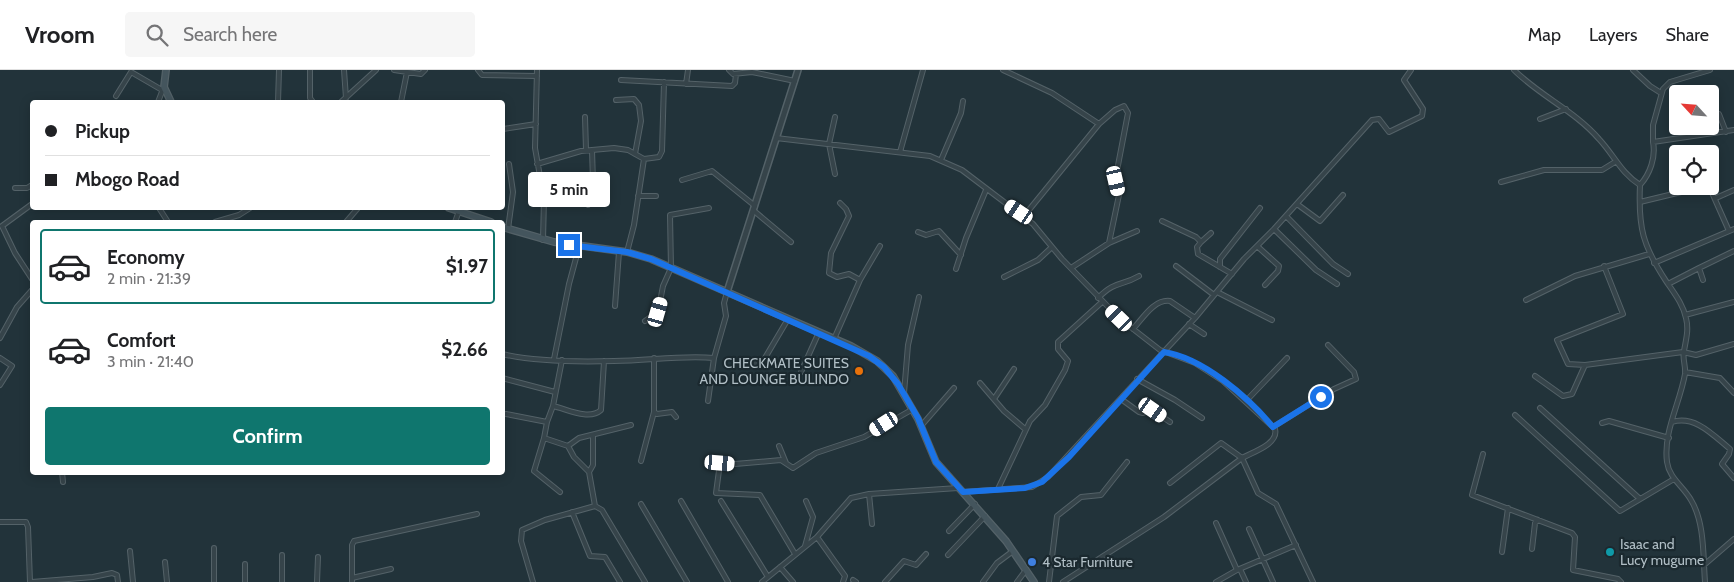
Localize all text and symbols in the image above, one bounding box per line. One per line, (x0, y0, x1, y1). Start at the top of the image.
search box (125, 12, 475, 57)
text: Vroom (25, 20, 95, 49)
icon: search (143, 21, 171, 49)
text: Search here (183, 23, 277, 46)
text: Map (1528, 24, 1561, 46)
text: Layers (1589, 24, 1638, 46)
text: Share (1666, 24, 1709, 46)
north arrow (1669, 85, 1719, 135)
map controls (1669, 85, 1719, 195)
text: Pickup (75, 120, 130, 143)
button: locate (1669, 145, 1719, 195)
car (1105, 165, 1126, 197)
text: Mbogo Road (75, 168, 180, 191)
callout: 5 min (528, 172, 610, 208)
text: 5 min (550, 180, 588, 199)
car (1002, 197, 1035, 227)
route end (558, 234, 580, 256)
icon: car (47, 244, 92, 289)
text: Economy (107, 246, 185, 269)
text: $1.97 (446, 255, 488, 278)
text: 2 min · 21:39 (107, 269, 191, 288)
car (646, 296, 669, 328)
car (1103, 302, 1135, 334)
icon: car (47, 327, 92, 372)
text: Comfort (107, 329, 176, 352)
text: $2.66 (441, 338, 488, 361)
text: 3 min · 21:40 (107, 352, 194, 371)
place label: CHECKMATE SUITES AND LOUNGE BULINDO (700, 354, 849, 388)
marker: CHECKMATE SUITES AND LOUNGE BULINDO (853, 365, 865, 377)
route start (1310, 386, 1332, 408)
car (1136, 395, 1169, 425)
button: Confirm (45, 407, 490, 465)
car (867, 410, 900, 438)
car (704, 454, 735, 472)
place label: Isaac and Lucy mugume (1620, 535, 1704, 569)
marker: Isaac and Lucy mugume (1604, 546, 1616, 558)
place label: 4 Star Furniture (1042, 553, 1133, 571)
marker: 4 Star Furniture (1026, 556, 1038, 568)

